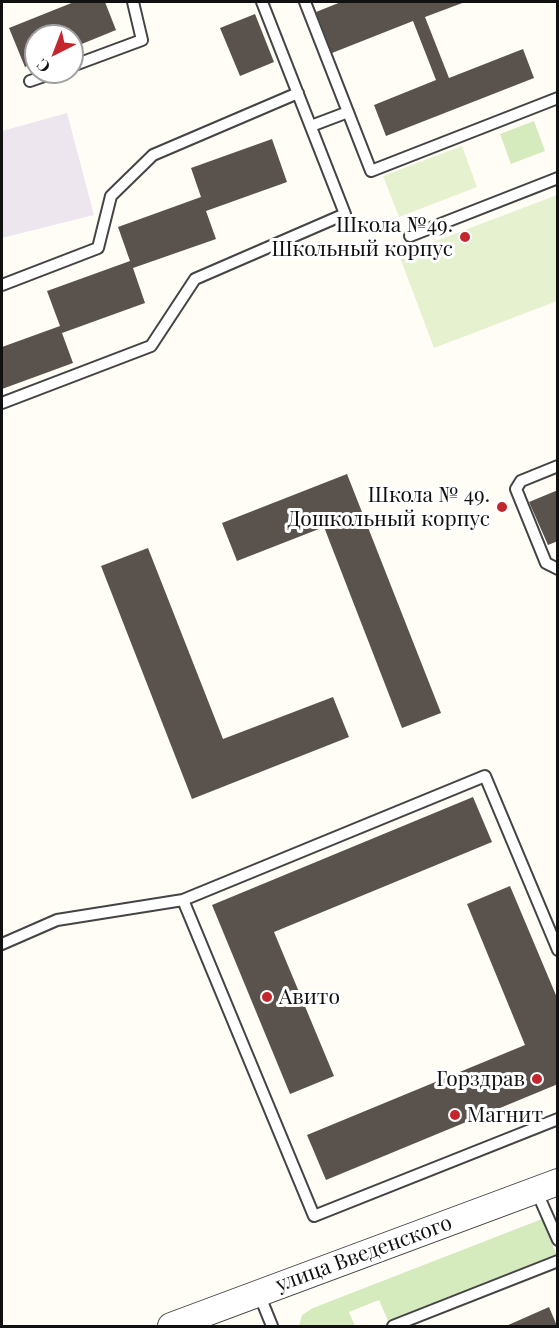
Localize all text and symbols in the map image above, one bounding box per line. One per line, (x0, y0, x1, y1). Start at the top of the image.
north arrow (24, 24, 84, 84)
text: С (32, 55, 54, 78)
place label: Школа №49. Школьный корпус (271, 212, 453, 262)
marker: Школа №49. Школьный корпус (458, 230, 472, 244)
place label: Школа № 49. Дошкольный корпус (287, 482, 490, 532)
marker: Школа № 49. Дошкольный корпус (495, 500, 509, 514)
place label: Авито (279, 984, 340, 1010)
marker: Авито (260, 990, 274, 1004)
place label: Горздрав (436, 1066, 525, 1092)
marker: Горздрав (530, 1072, 544, 1086)
place label: Магнит (467, 1102, 543, 1128)
marker: Магнит (448, 1108, 462, 1122)
street label: улица Введенского (273, 1210, 455, 1298)

